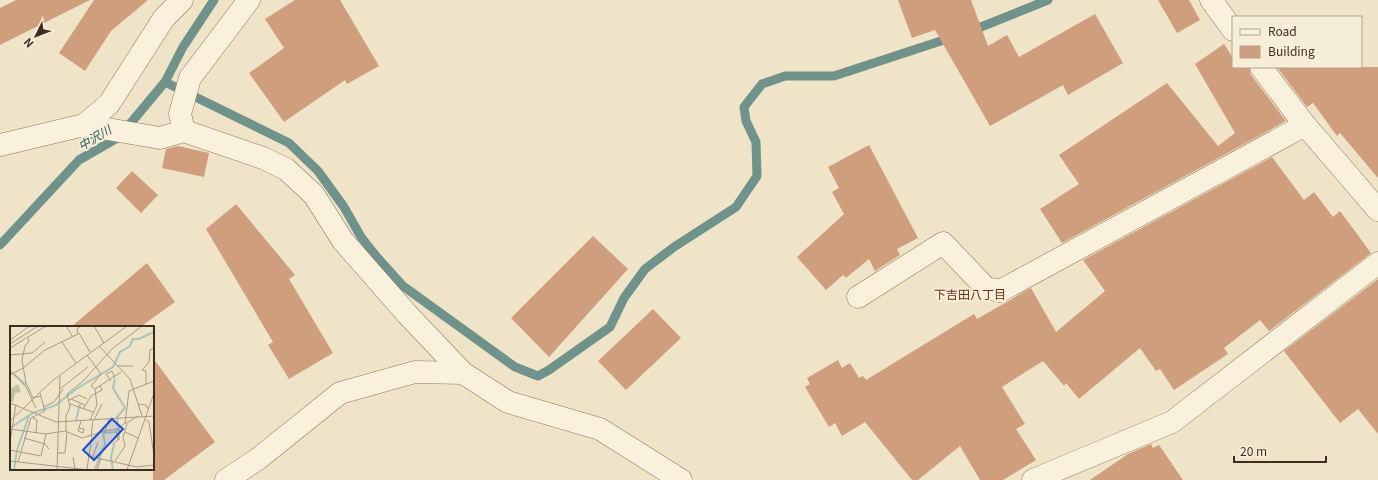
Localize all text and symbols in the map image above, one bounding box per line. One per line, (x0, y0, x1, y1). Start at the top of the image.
north arrow (16, 16, 56, 56)
legend (1232, 16, 1362, 68)
text: Road (1268, 22, 1297, 39)
text: N (19, 35, 37, 52)
text: Building (1268, 42, 1315, 59)
water label: 中沢川 (74, 119, 116, 154)
district label: 下吉田八丁目 (934, 285, 1006, 302)
inset map (10, 326, 154, 470)
scale bar (1234, 438, 1326, 464)
text: 20 m (1240, 442, 1267, 459)

